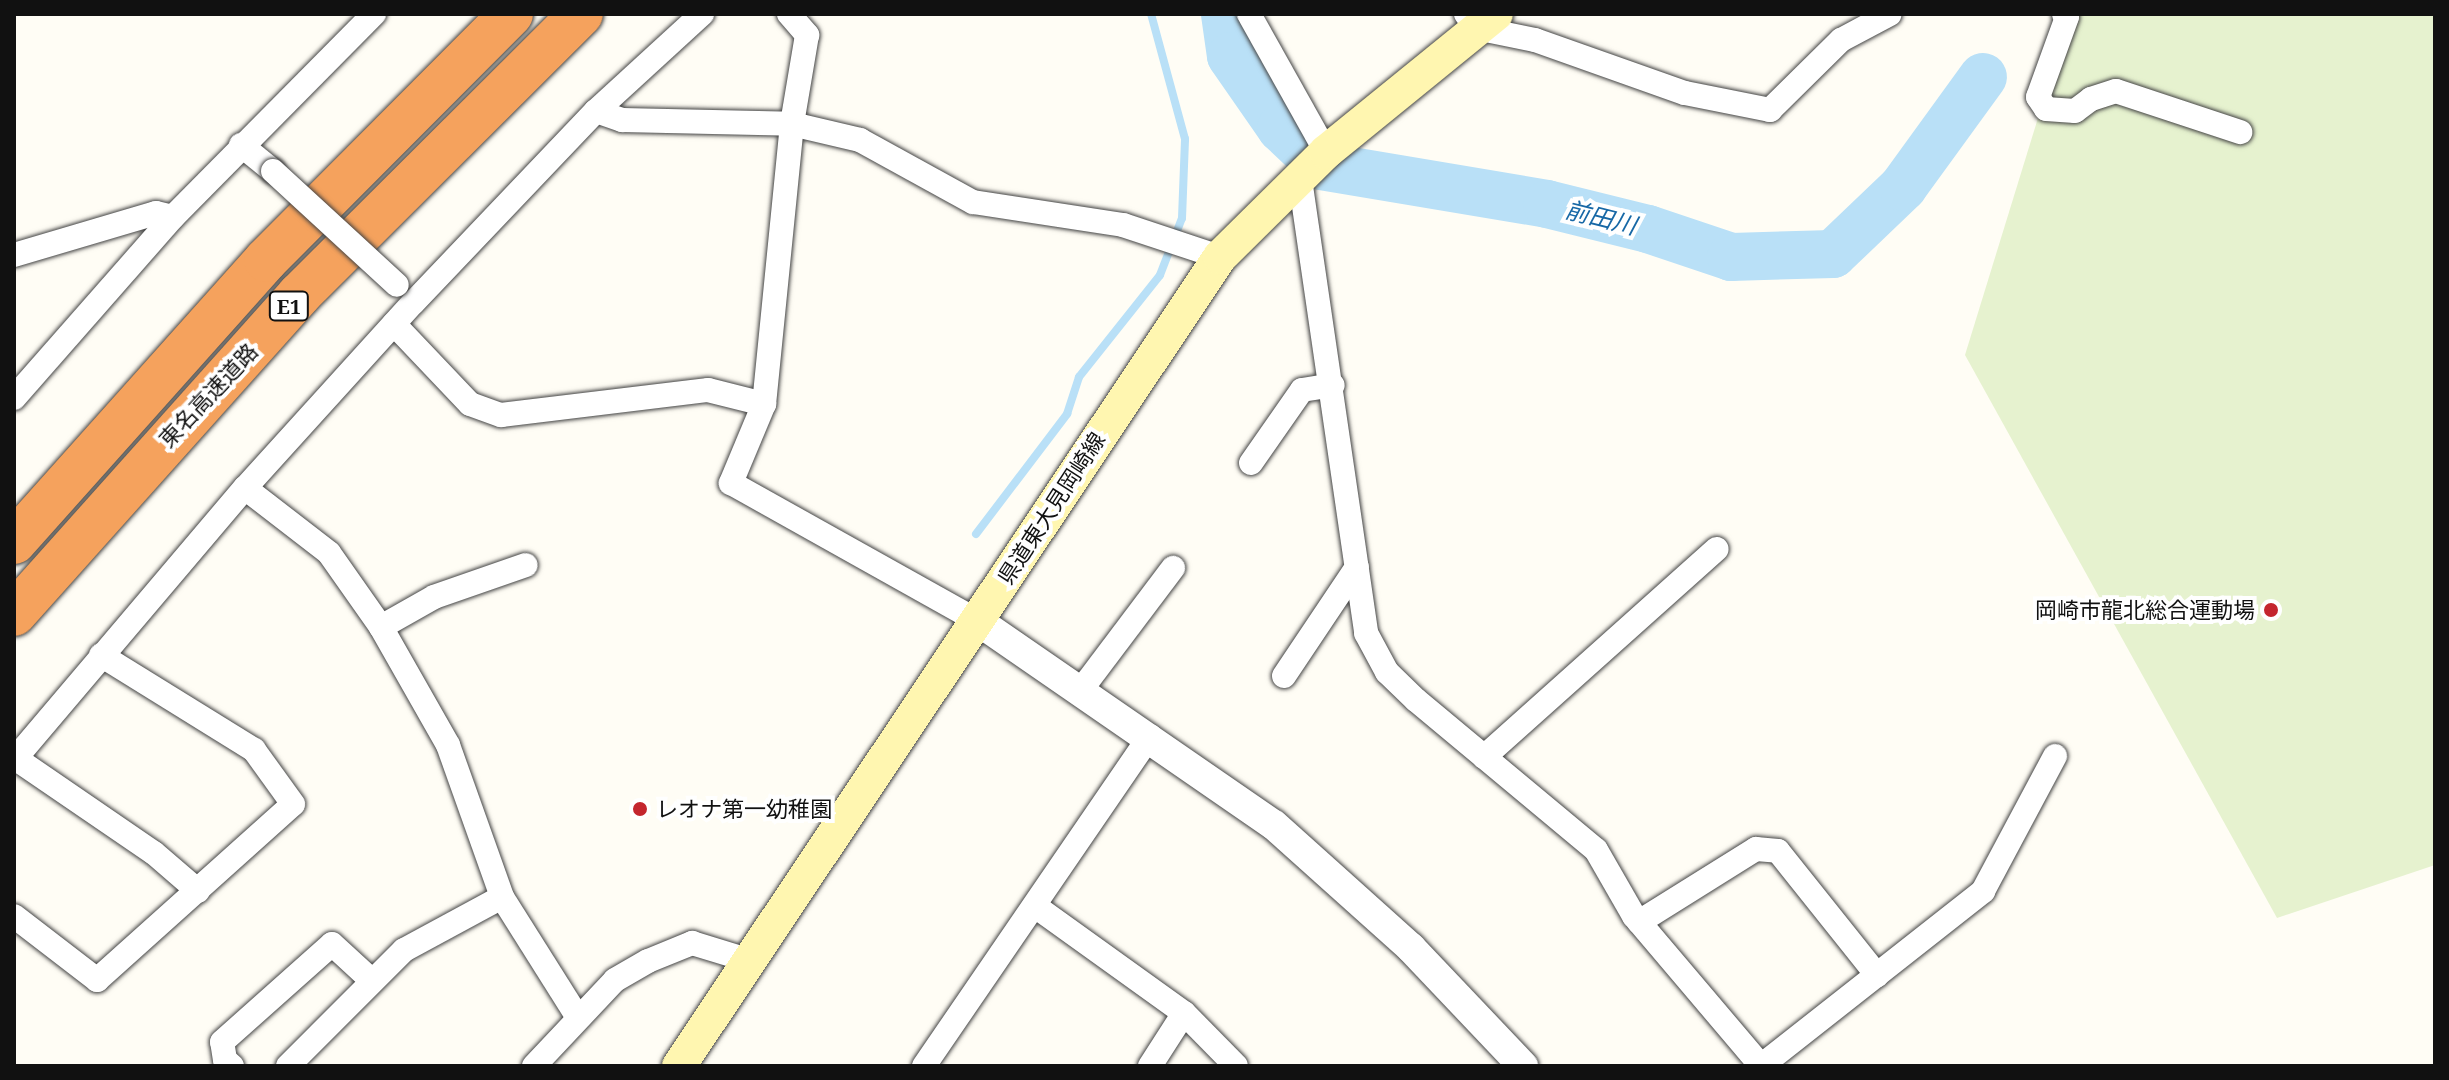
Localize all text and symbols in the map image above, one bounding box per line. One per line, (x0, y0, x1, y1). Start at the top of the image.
water label: 前田川 (1563, 194, 1639, 240)
road number: E1 (267, 290, 311, 322)
street label: 東名高速道路 (153, 338, 263, 452)
street label: 県道東大見岡崎線 (992, 427, 1110, 589)
place label: 岡崎市龍北総合運動場 (2035, 597, 2255, 623)
marker: 岡崎市龍北総合運動場 (2262, 601, 2280, 619)
place label: レオナ第一幼稚園 (656, 796, 832, 822)
marker: レオナ第一幼稚園 (631, 800, 649, 818)

